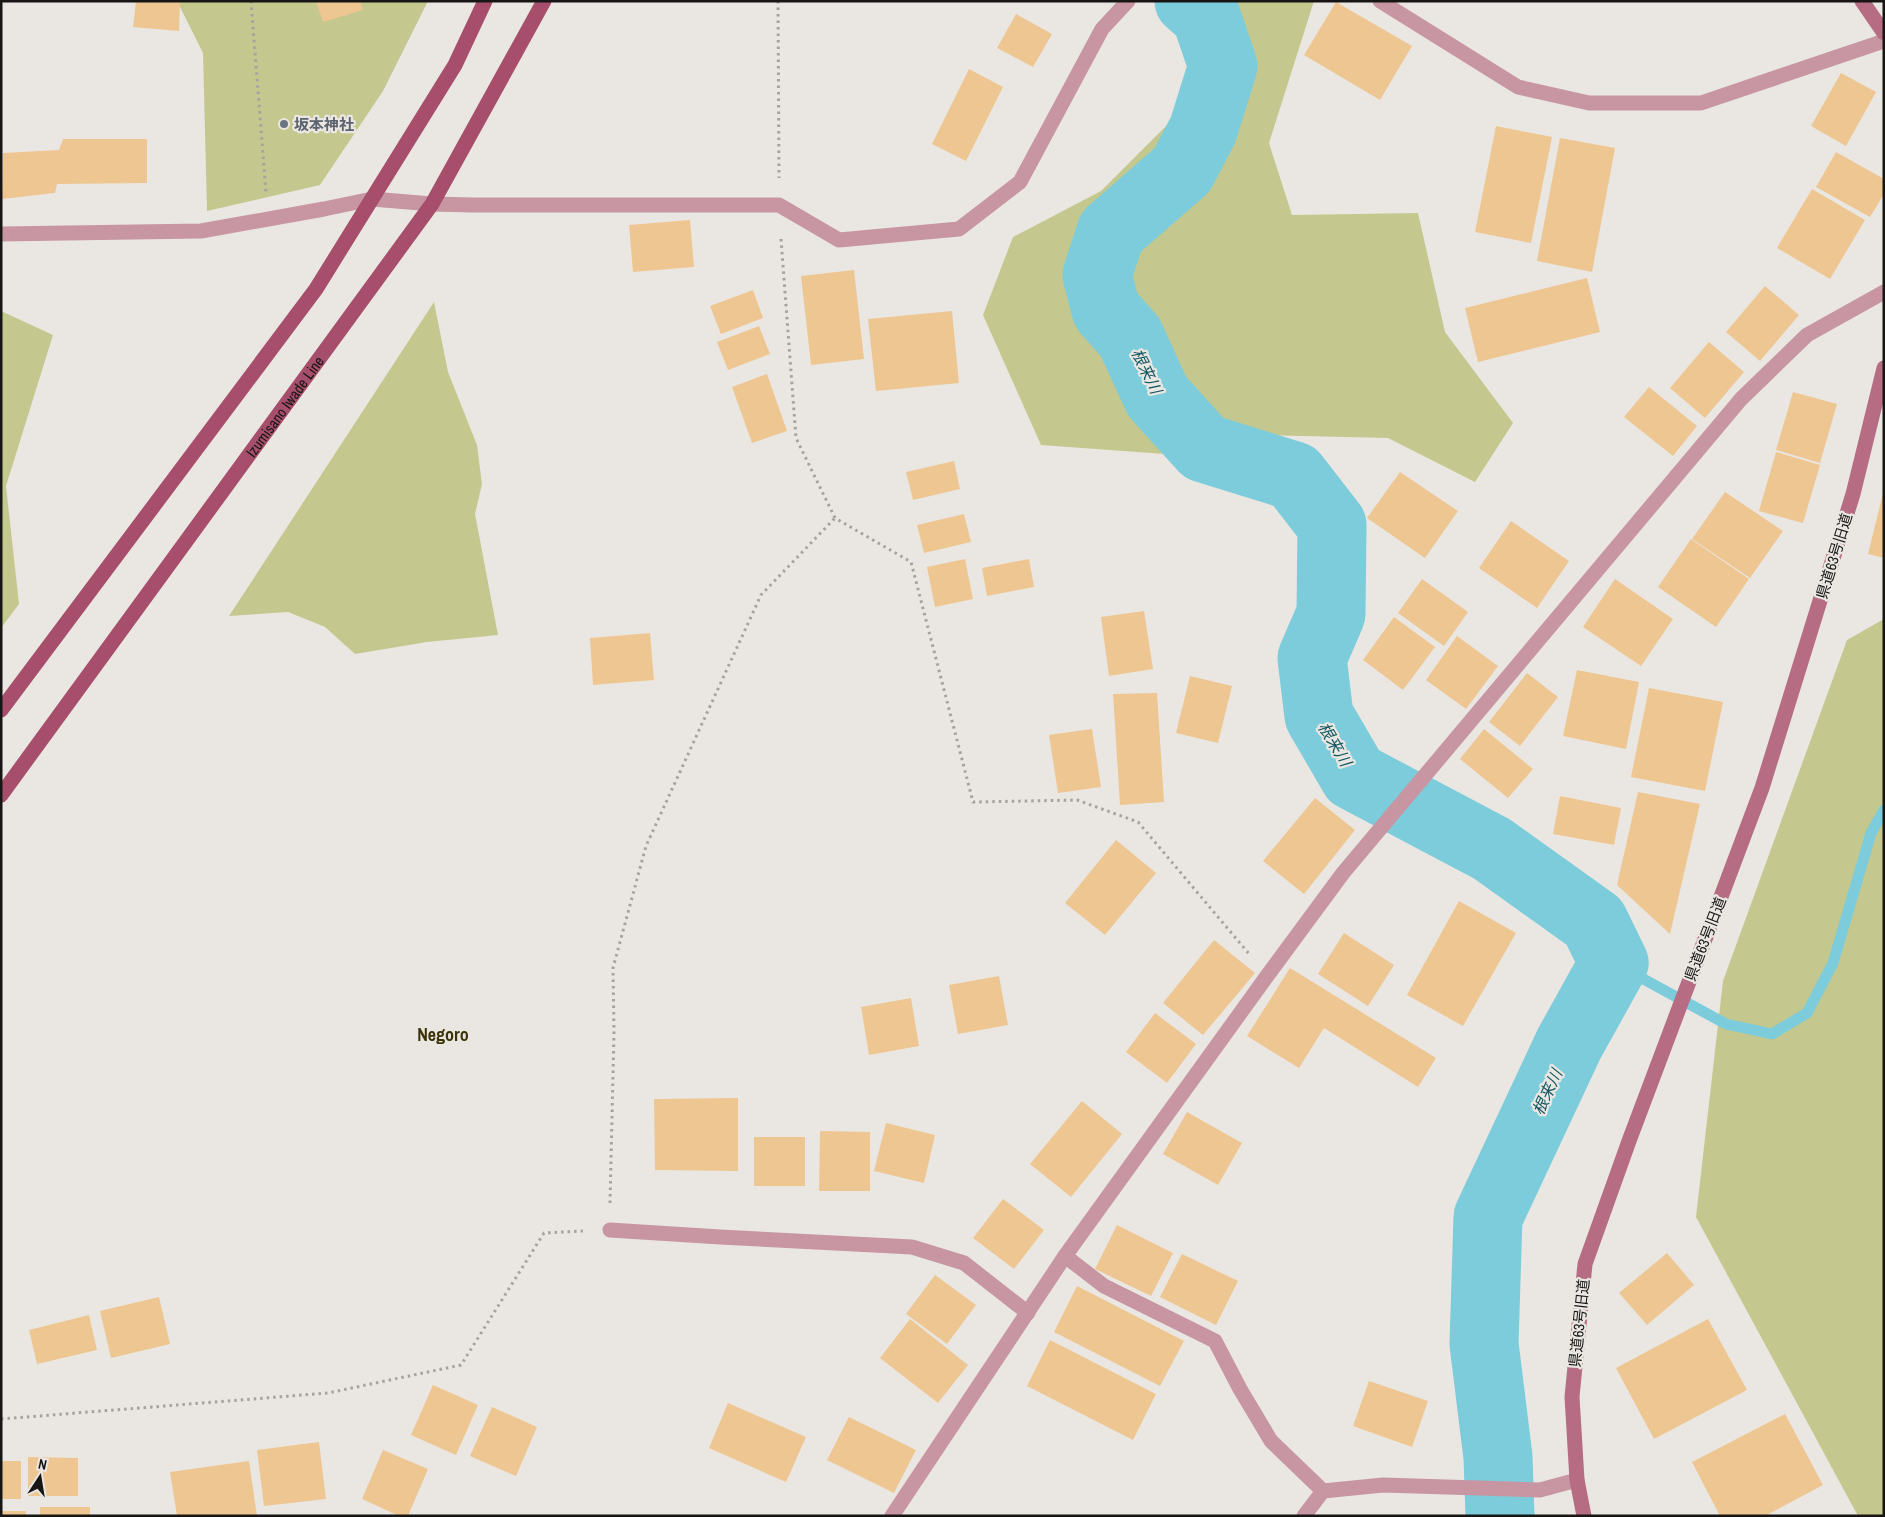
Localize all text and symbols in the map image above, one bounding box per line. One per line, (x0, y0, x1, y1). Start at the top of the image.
place label: 坂本神社 (294, 114, 354, 135)
marker: 坂本神社 (278, 118, 290, 130)
water label: 根来川 (1127, 345, 1168, 399)
street label: Izumisano Iwade Line (240, 351, 328, 461)
street label: 県道63号旧道 (1811, 511, 1857, 601)
water label: 根来川 (1313, 718, 1358, 772)
street label: 県道63号旧道 (1679, 894, 1731, 984)
district label: Negoro (417, 1022, 469, 1047)
water label: 根来川 (1527, 1064, 1568, 1118)
street label: 県道63号旧道 (1564, 1278, 1594, 1368)
north arrow (15, 1452, 65, 1502)
text: N (37, 1455, 49, 1474)

